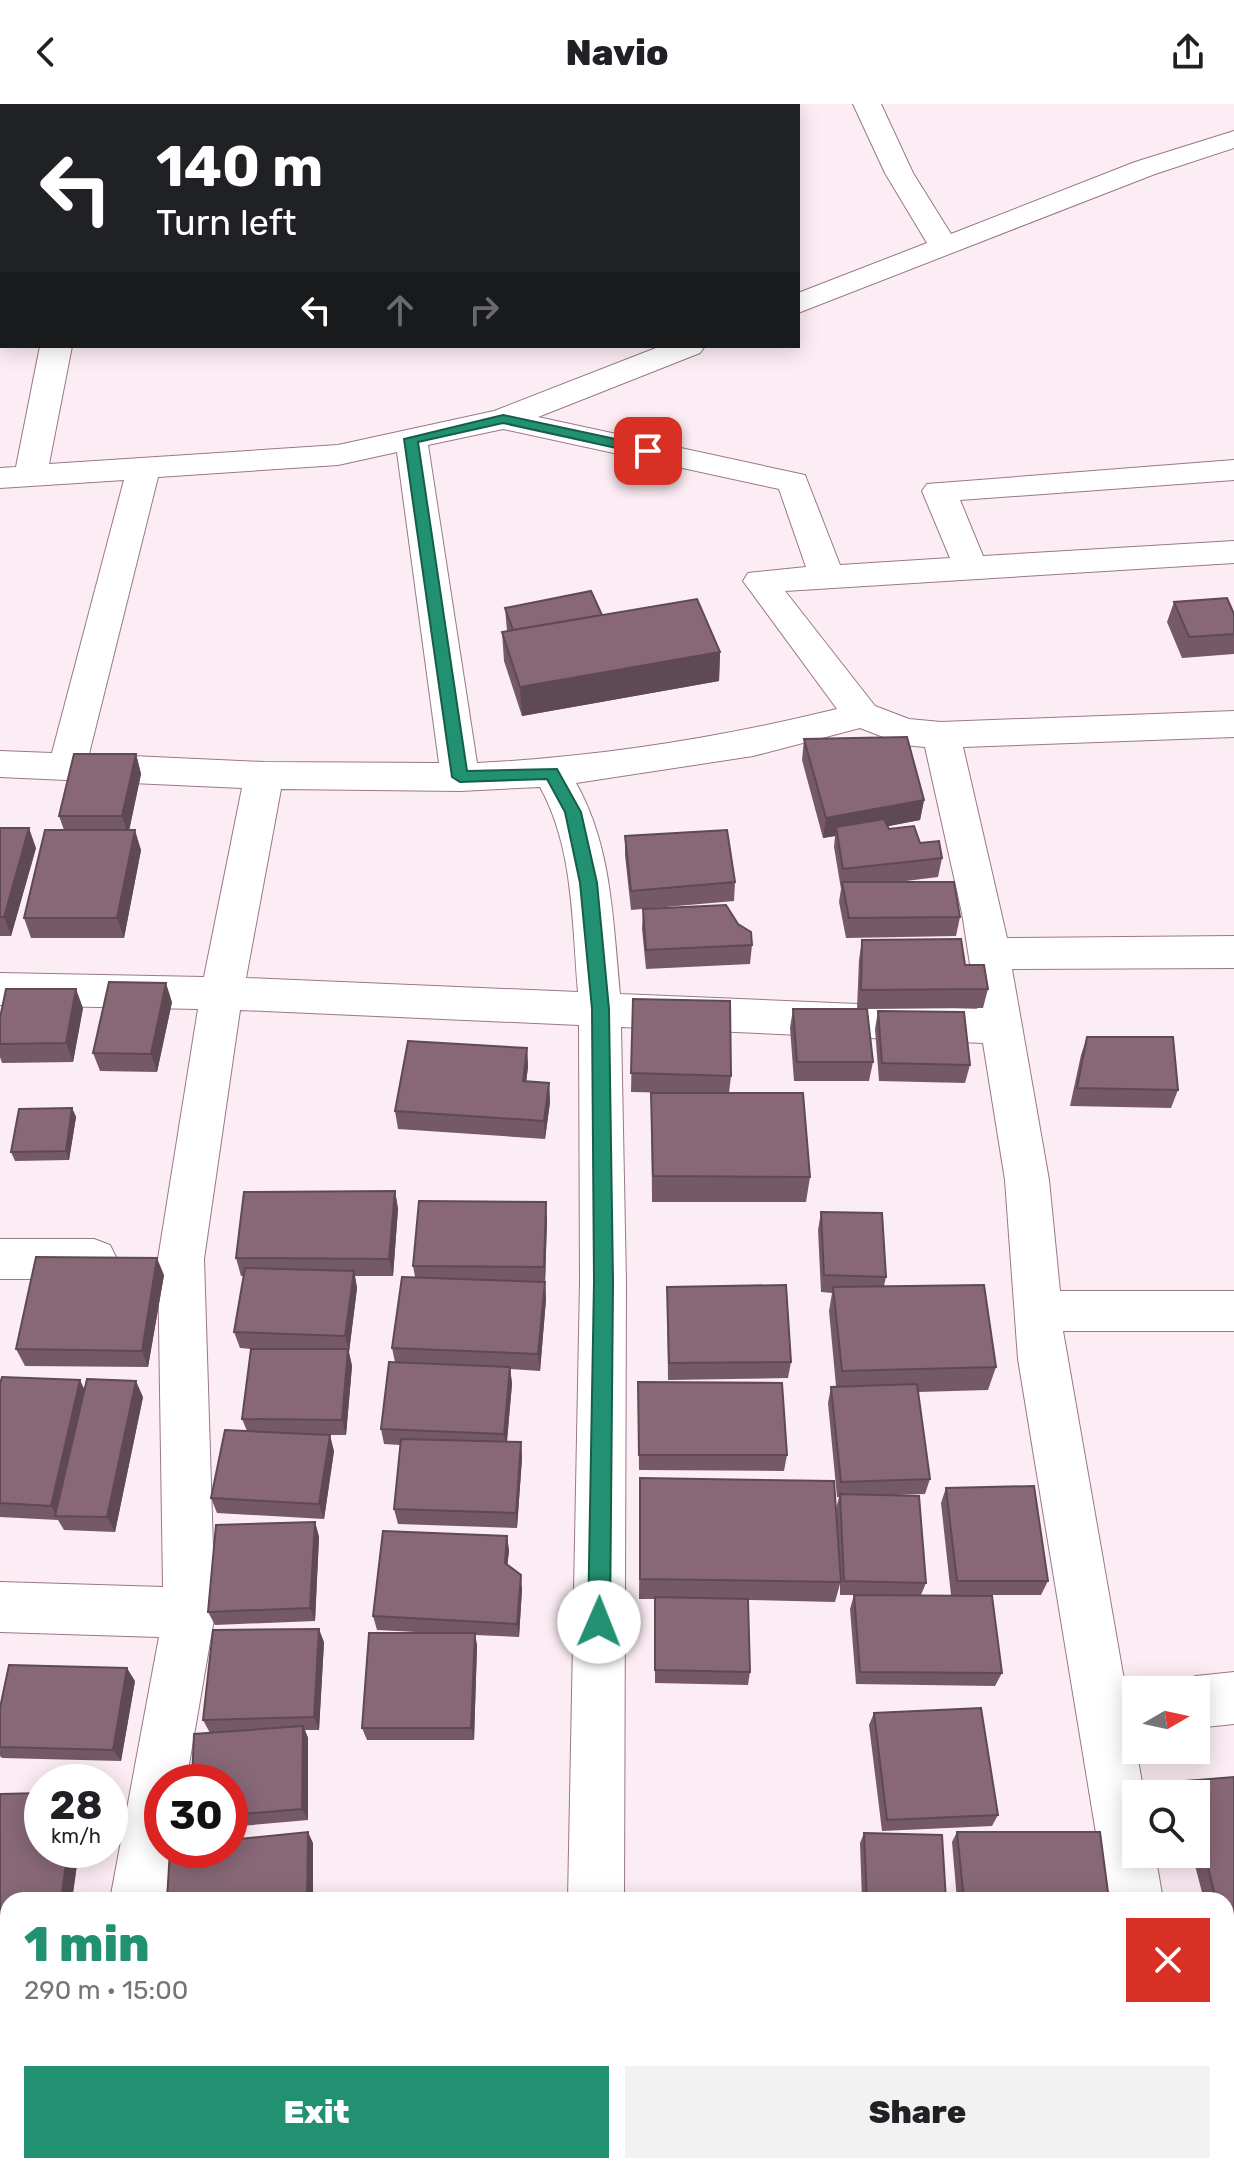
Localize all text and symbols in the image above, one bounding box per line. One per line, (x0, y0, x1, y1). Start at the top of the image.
icon: back (24, 30, 68, 74)
icon: share (1166, 30, 1210, 74)
text: Navio (566, 31, 669, 74)
text: 140 m (156, 134, 323, 200)
icon: left (24, 136, 128, 240)
text: Turn left (156, 201, 297, 244)
icon: left (294, 288, 338, 332)
icon: ahead (378, 288, 422, 332)
icon: right (462, 288, 506, 332)
pin (614, 417, 682, 485)
icon: arrive (626, 429, 670, 473)
position arrow (557, 1580, 641, 1664)
north arrow (1122, 1676, 1210, 1764)
map controls (1122, 1676, 1210, 1868)
speed limit sign: 30 (144, 1764, 248, 1868)
button: search (1122, 1780, 1210, 1868)
text: 28 (49, 1782, 103, 1829)
text: km/h (51, 1824, 101, 1848)
text: 1 min (24, 1916, 150, 1973)
button: close (1126, 1918, 1210, 2002)
text: 290 m · 15:00 (24, 1975, 188, 2006)
button: Exit (24, 2066, 609, 2158)
button: Share (625, 2066, 1210, 2158)

